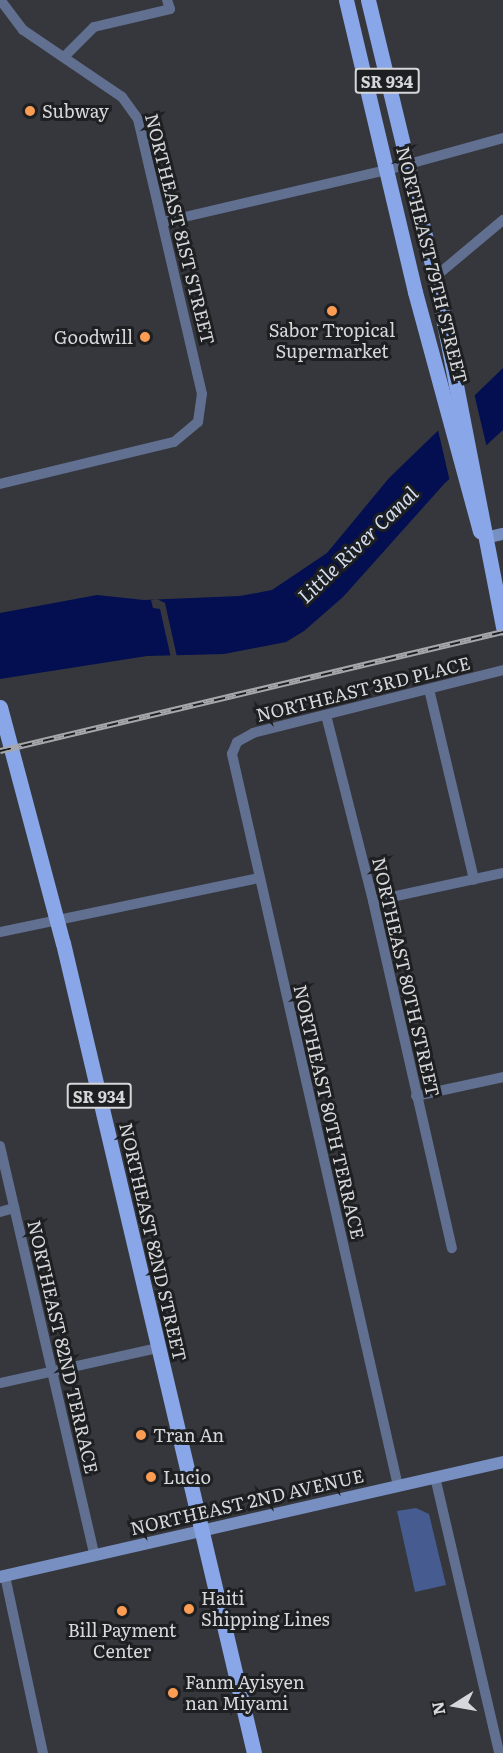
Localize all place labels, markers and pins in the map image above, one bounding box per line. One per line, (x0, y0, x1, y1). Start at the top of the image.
place label: Subway (42, 100, 109, 122)
marker: Subway (23, 104, 37, 118)
marker: Sabor Tropical Supermarket (325, 304, 339, 318)
place label: Sabor Tropical Supermarket (269, 320, 395, 362)
place label: Goodwill (54, 326, 133, 348)
marker: Goodwill (138, 330, 152, 344)
place label: Tran An (153, 1424, 224, 1446)
marker: Tran An (134, 1428, 148, 1442)
place label: Lucio (163, 1466, 211, 1488)
marker: Lucio (144, 1470, 158, 1484)
place label: Haiti Shipping Lines (201, 1588, 330, 1630)
marker: Haiti Shipping Lines (182, 1602, 196, 1616)
marker: Bill Payment Center (115, 1604, 129, 1618)
place label: Bill Payment Center (68, 1620, 176, 1662)
place label: Fanm Ayisyen nan Miyami (185, 1672, 305, 1714)
marker: Fanm Ayisyen nan Miyami (166, 1686, 180, 1700)

